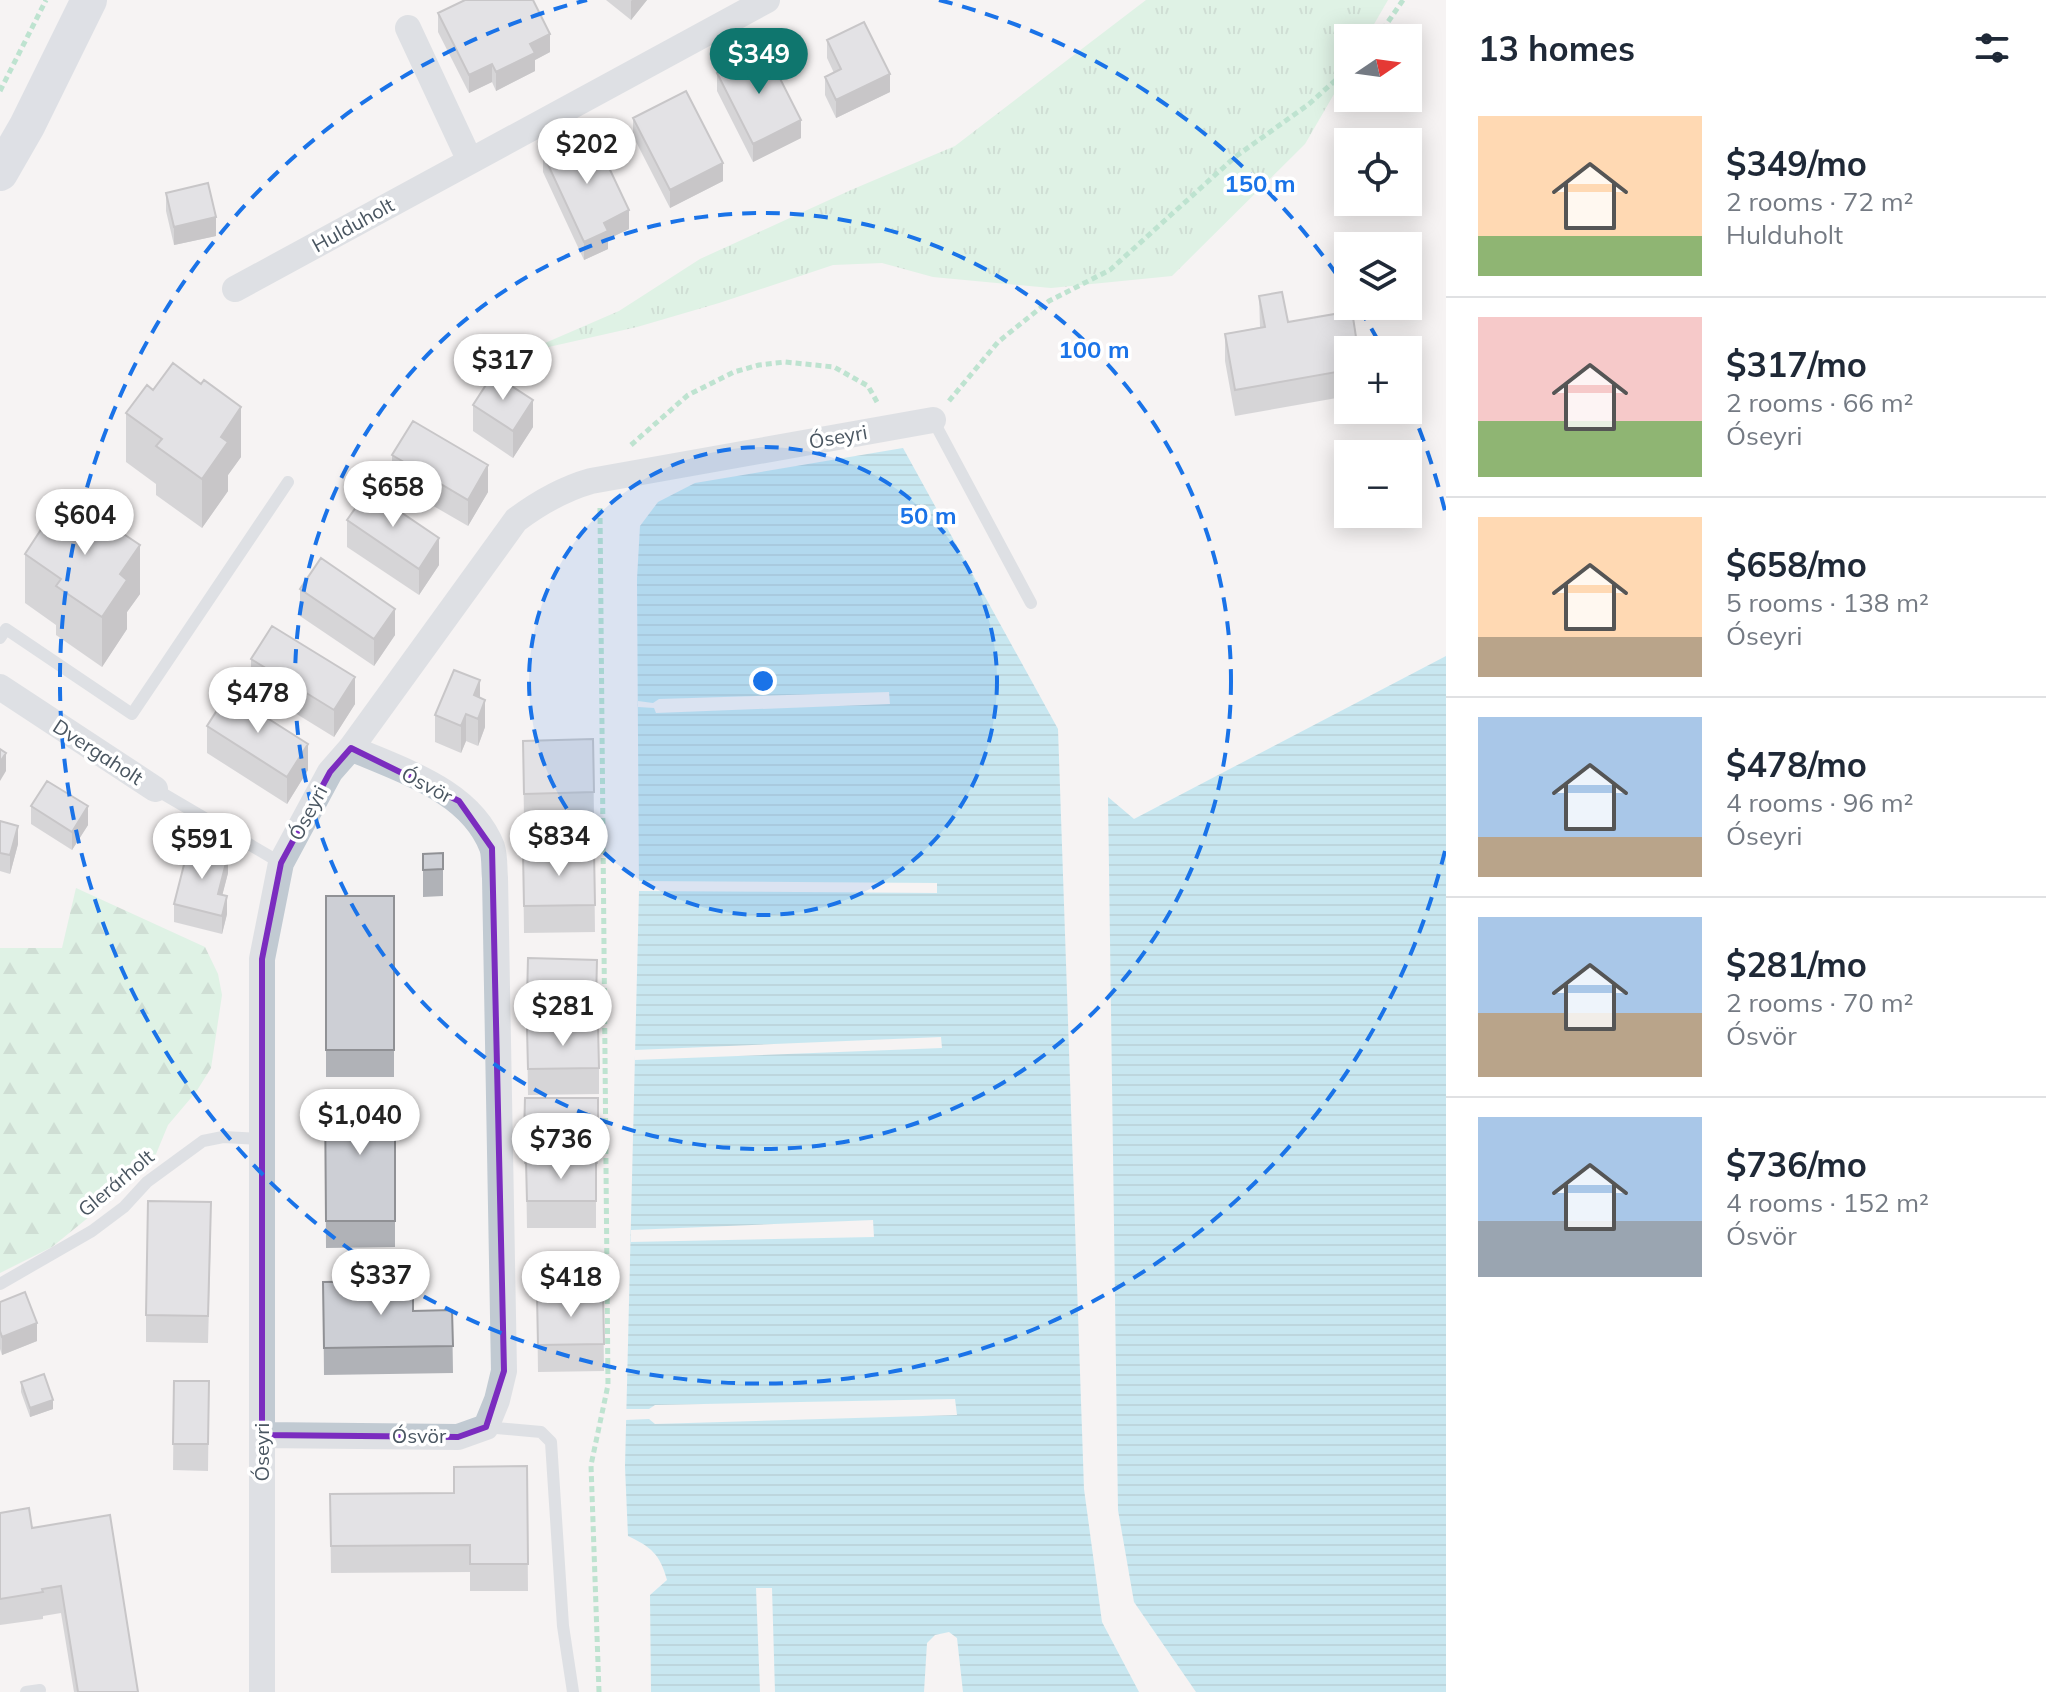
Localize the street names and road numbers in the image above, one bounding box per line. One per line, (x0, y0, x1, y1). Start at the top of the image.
street label: Hulduholt (307, 192, 398, 257)
street label: Óseyri (807, 419, 869, 454)
street label: Dvergaholt (49, 713, 148, 790)
street label: Ósvör (397, 761, 458, 809)
street label: Óseyri (283, 781, 332, 845)
street label: Glerárholt (73, 1144, 159, 1222)
street label: Óseyri (249, 1423, 274, 1481)
street label: Ósvör (392, 1423, 447, 1448)

